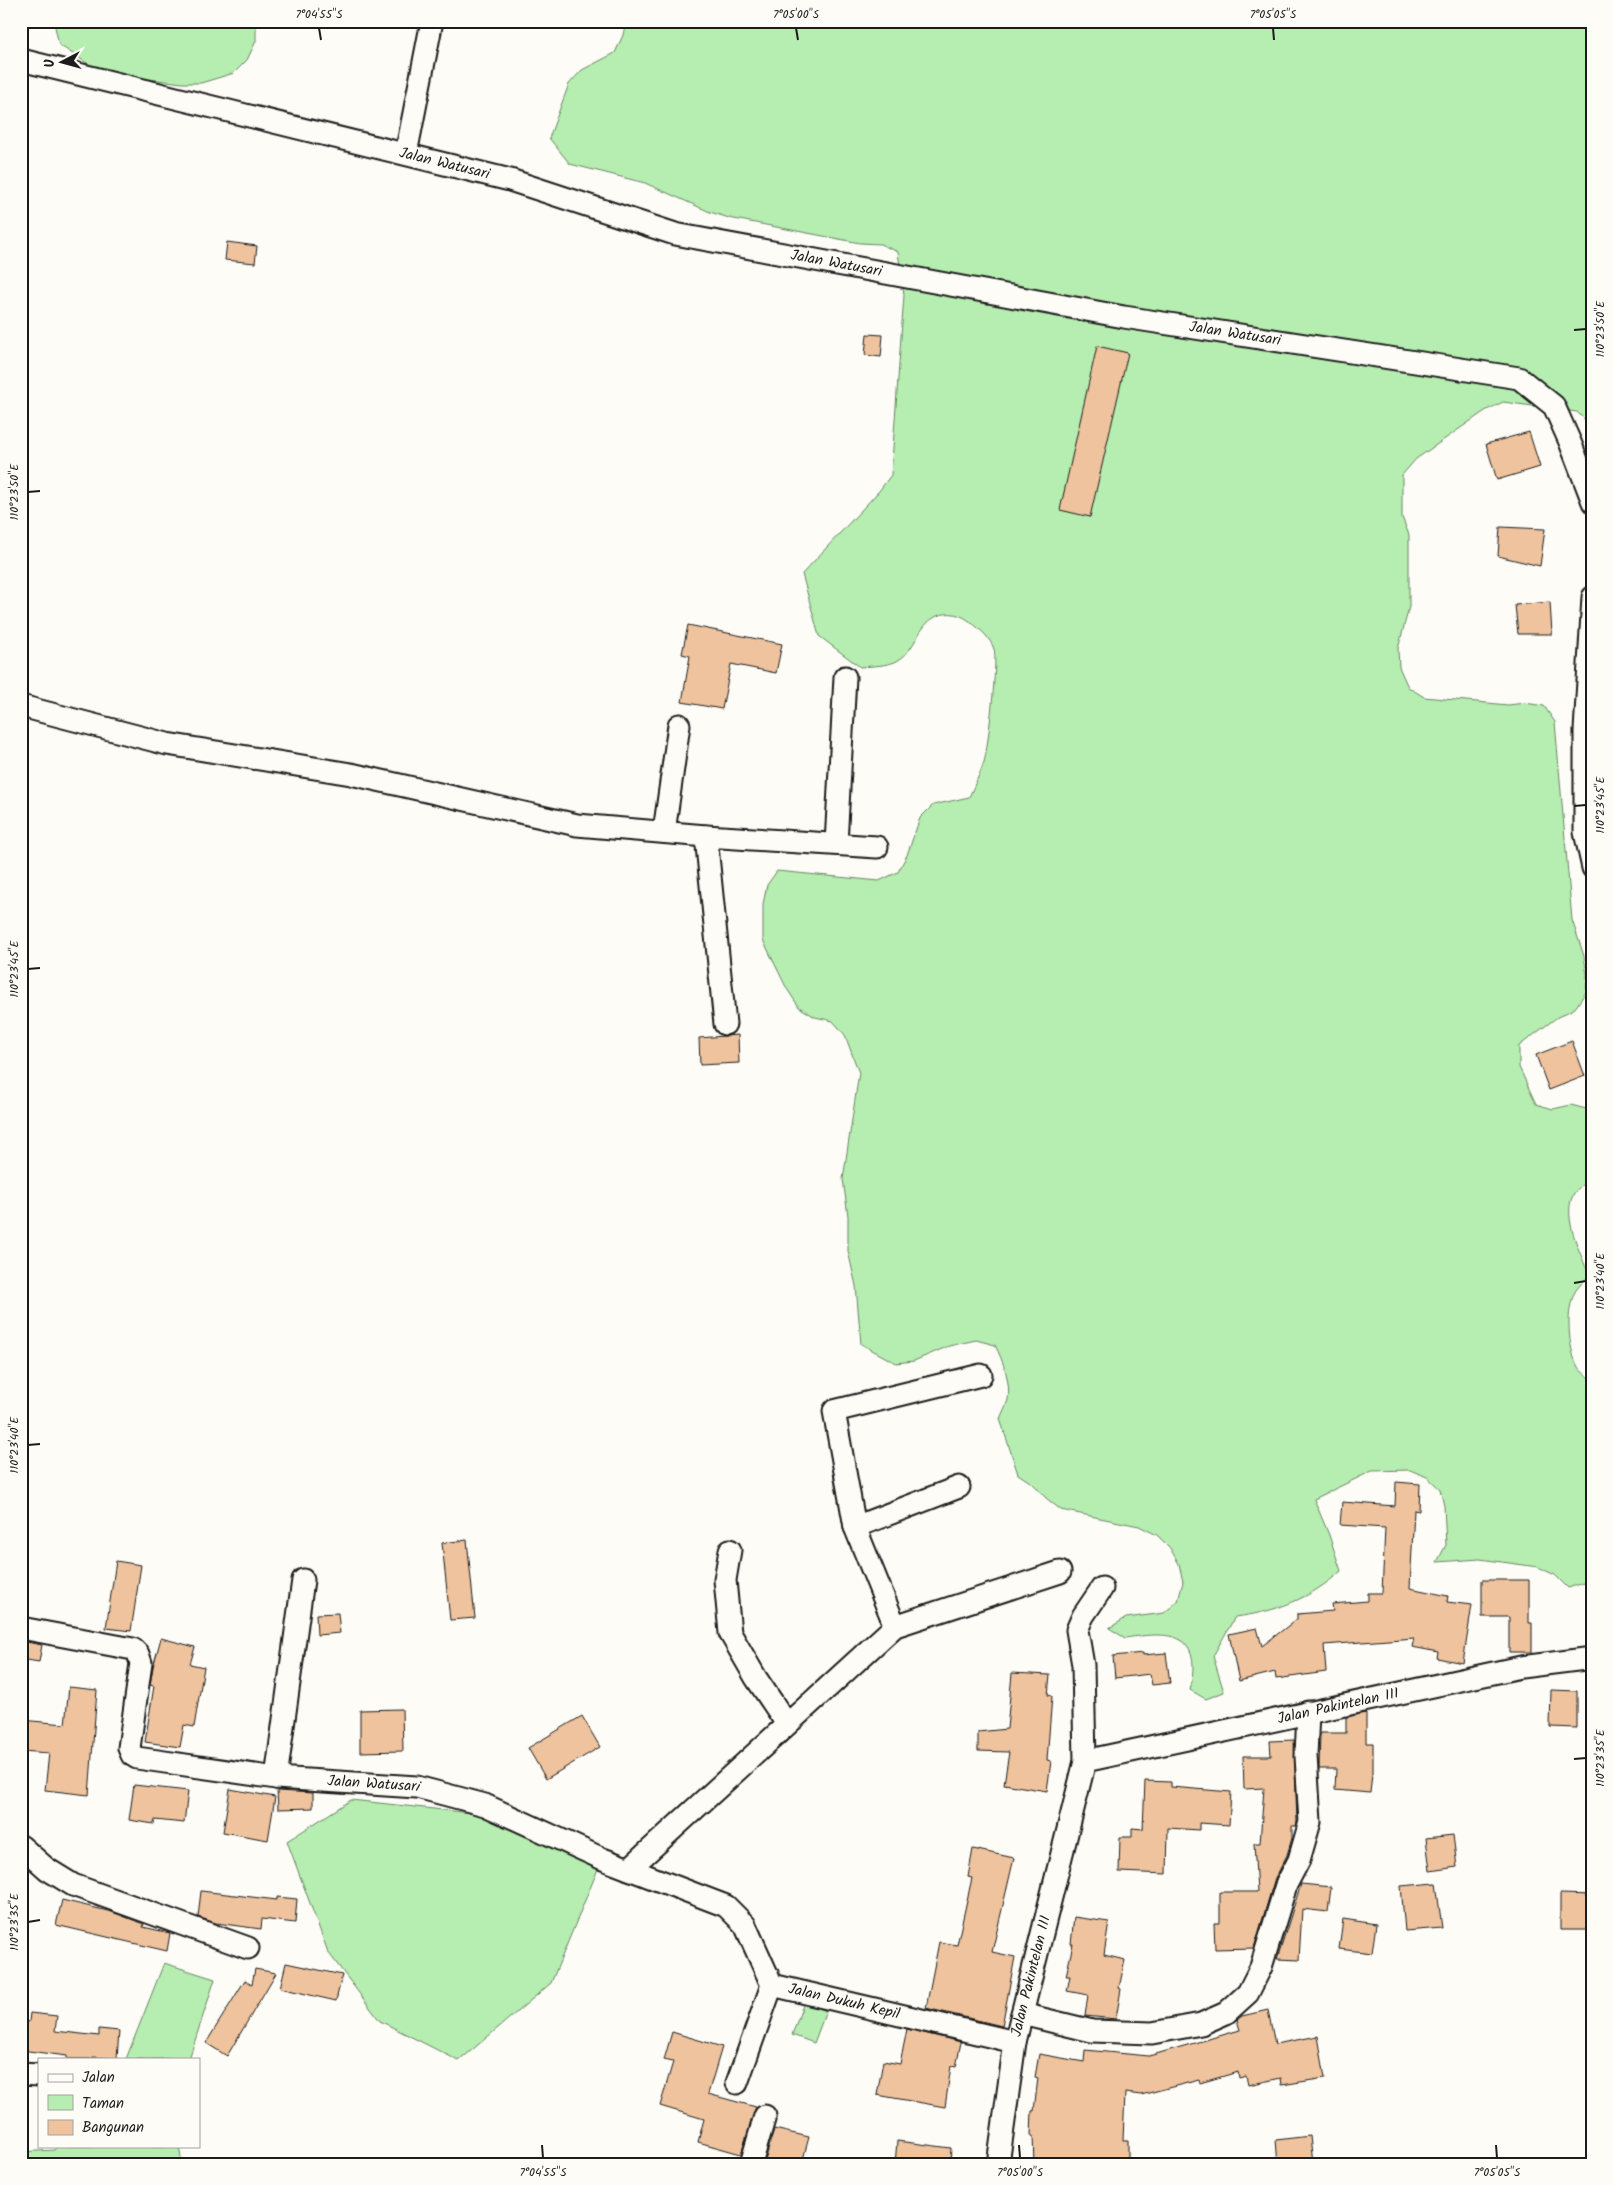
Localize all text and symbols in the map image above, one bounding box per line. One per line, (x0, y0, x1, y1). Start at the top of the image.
text: 7°04'55"S (295, 5, 343, 24)
text: 7°05'00"S (773, 5, 820, 24)
text: 7°05'05"S (1250, 5, 1297, 24)
north arrow (38, 38, 88, 88)
text: U (39, 57, 61, 69)
street label: Jalan Watusari (397, 141, 494, 187)
street label: Jalan Watusari (788, 244, 885, 284)
text: 110°23'50"E (1591, 300, 1610, 357)
street label: Jalan Watusari (1187, 315, 1284, 353)
text: 110°23'50"E (5, 463, 24, 520)
text: 110°23'45"E (1591, 775, 1610, 834)
text: 110°23'45"E (5, 939, 24, 998)
text: 110°23'40"E (1591, 1252, 1610, 1309)
text: 110°23'40"E (5, 1416, 24, 1473)
street label: Jalan Pakintelan III (1275, 1682, 1402, 1731)
text: 110°23'35"E (1591, 1728, 1610, 1787)
street label: Jalan Watusari (327, 1769, 424, 1800)
text: 110°23'35"E (5, 1892, 24, 1951)
street label: Jalan Pakintelan III (1005, 1913, 1058, 2039)
street label: Jalan Dukuh Kepil (786, 1977, 903, 2027)
legend (38, 2058, 200, 2148)
text: Jalan (82, 2066, 115, 2090)
text: Taman (82, 2092, 124, 2116)
text: Bangunan (82, 2116, 144, 2140)
text: 7°04'55"S (519, 2163, 567, 2182)
text: 7°05'00"S (997, 2163, 1044, 2182)
text: 7°05'05"S (1474, 2163, 1521, 2182)

